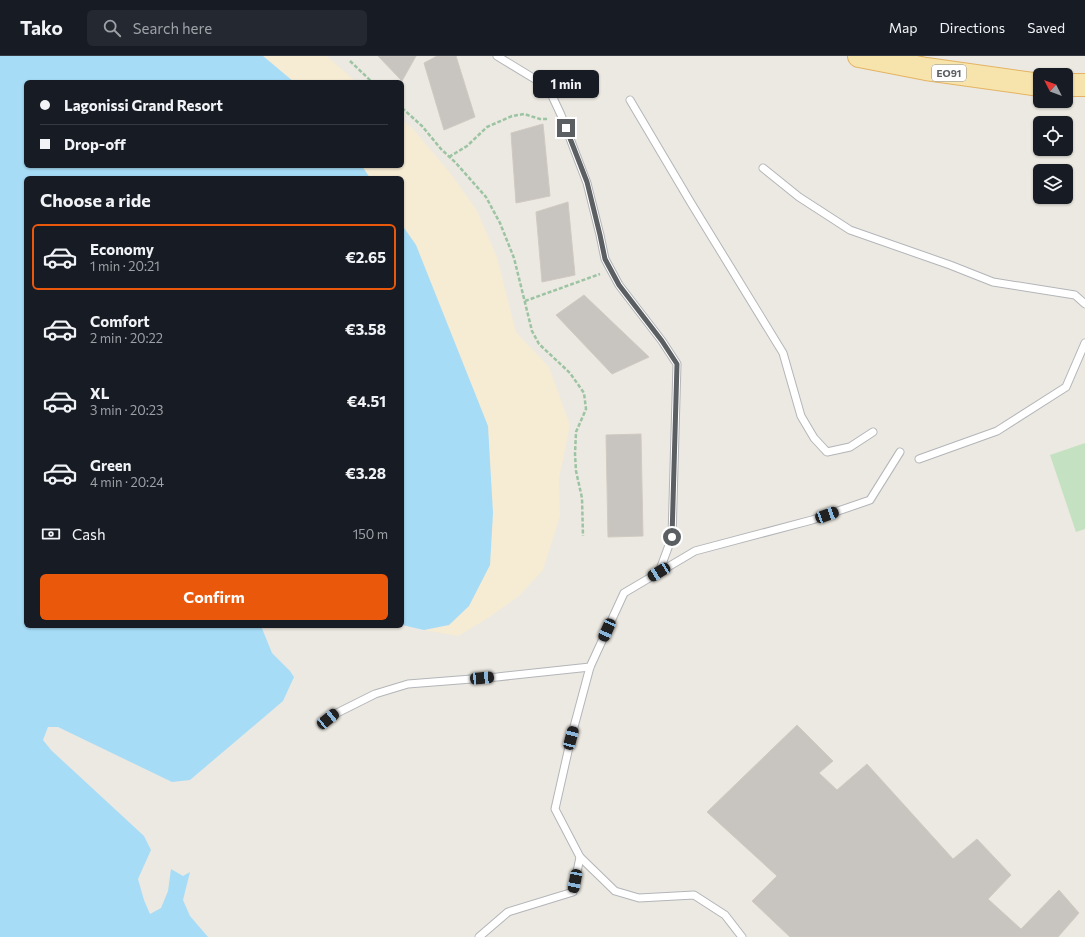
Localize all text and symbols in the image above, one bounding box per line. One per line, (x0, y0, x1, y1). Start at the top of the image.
search box (87, 10, 367, 46)
text: Tako (20, 16, 63, 39)
icon: search (101, 17, 123, 39)
text: Search here (133, 19, 212, 37)
text: Map (889, 19, 918, 36)
text: Directions (940, 19, 1005, 36)
text: Saved (1027, 19, 1065, 36)
road number: ΕΟ91 (932, 65, 966, 81)
north arrow (1033, 68, 1073, 108)
map controls (1033, 68, 1073, 204)
callout: 1 min (533, 70, 599, 98)
text: 1 min (551, 76, 581, 92)
text: Lagonissi Grand Resort (64, 96, 223, 114)
button: locate (1033, 116, 1073, 156)
route end (557, 119, 575, 137)
text: Drop-off (64, 135, 126, 153)
button: layers (1033, 164, 1073, 204)
text: Choose a ride (40, 189, 151, 211)
icon: car (42, 239, 78, 275)
text: Economy (90, 240, 154, 258)
text: €2.65 (345, 248, 386, 266)
text: 1 min · 20:21 (90, 258, 160, 274)
icon: car (42, 311, 78, 347)
text: Comfort (90, 312, 150, 330)
text: €3.58 (345, 320, 386, 338)
text: 2 min · 20:22 (90, 330, 163, 346)
icon: car (42, 383, 78, 419)
text: XL (90, 384, 109, 402)
text: €4.51 (347, 392, 386, 410)
text: 3 min · 20:23 (90, 402, 163, 418)
icon: car (42, 455, 78, 491)
text: Green (90, 456, 131, 474)
text: €3.28 (345, 464, 386, 482)
text: 4 min · 20:24 (90, 474, 164, 490)
car (814, 505, 840, 525)
icon: cash (40, 523, 62, 545)
text: Cash (72, 525, 106, 543)
text: 150 m (353, 526, 388, 542)
route start (663, 528, 681, 546)
car (646, 561, 672, 583)
button: Confirm (40, 574, 388, 620)
car (597, 617, 617, 643)
car (470, 671, 494, 685)
car (315, 707, 341, 731)
car (562, 725, 580, 751)
car (567, 868, 583, 894)

